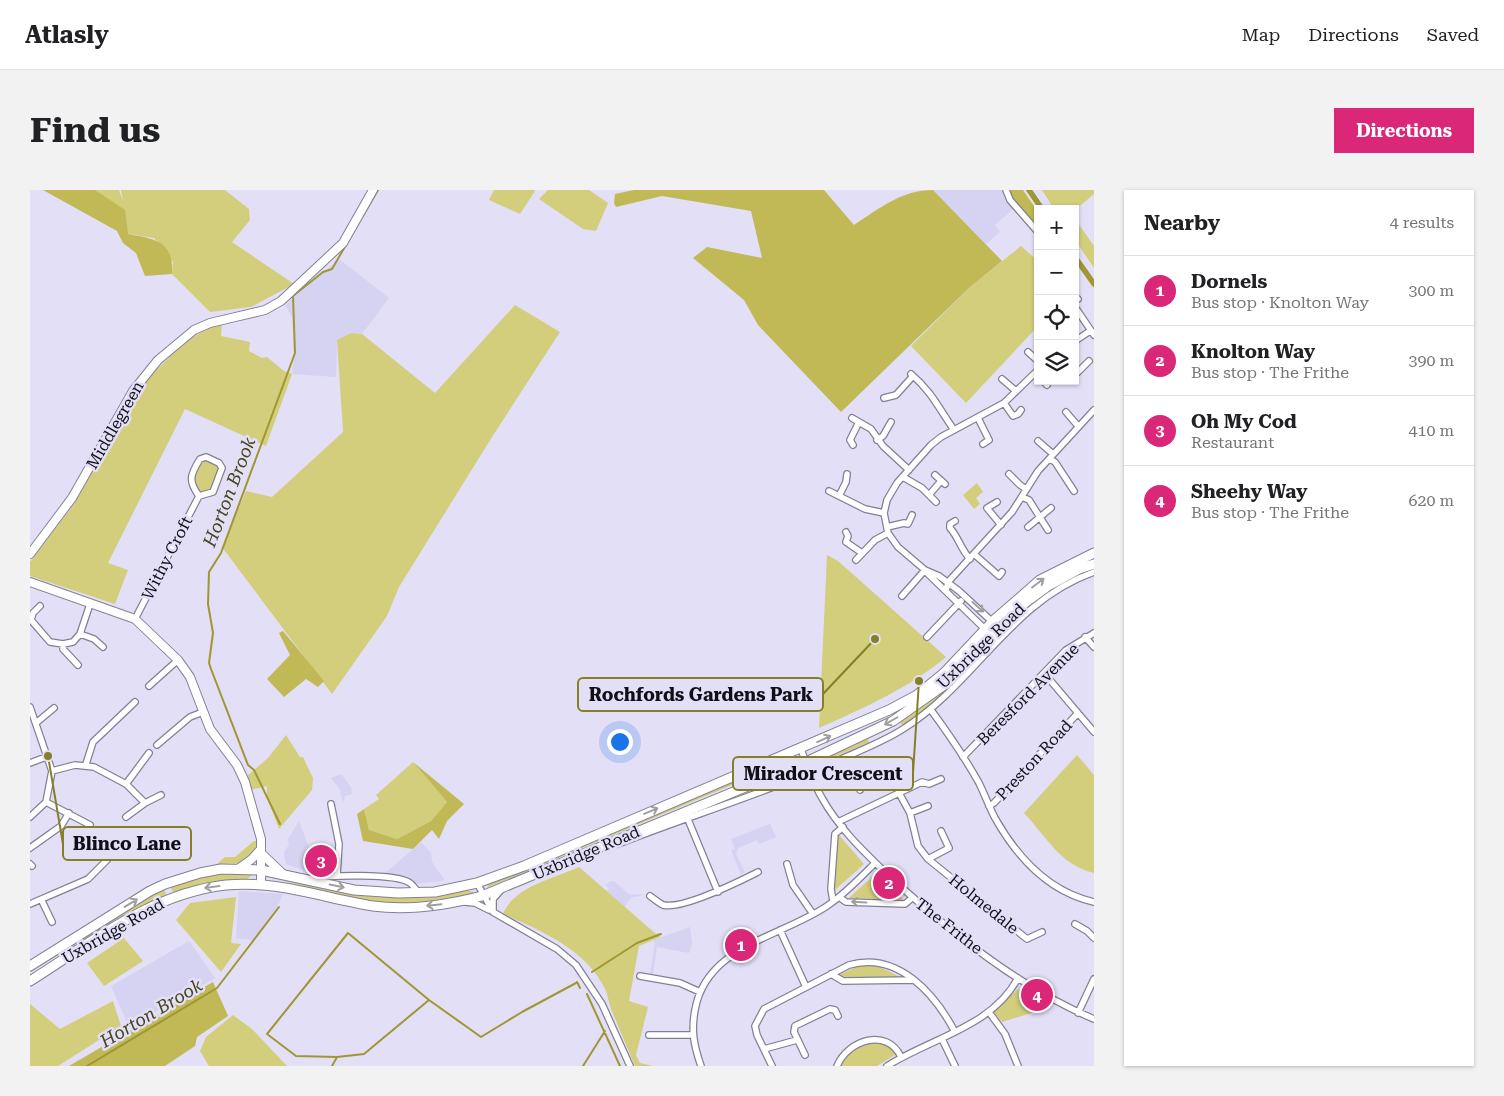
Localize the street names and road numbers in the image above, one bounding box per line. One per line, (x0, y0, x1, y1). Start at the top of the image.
street label: Middlegreen (82, 378, 148, 472)
street label: Withy Croft (138, 513, 196, 603)
street label: Uxbridge Road (933, 599, 1029, 693)
street label: Beresford Avenue (973, 639, 1083, 749)
street label: Preston Road (992, 716, 1076, 804)
street label: Uxbridge Road (529, 822, 643, 884)
street label: Holmedale (945, 870, 1023, 938)
street label: Uxbridge Road (59, 894, 167, 968)
street label: The Frithe (912, 894, 987, 958)

